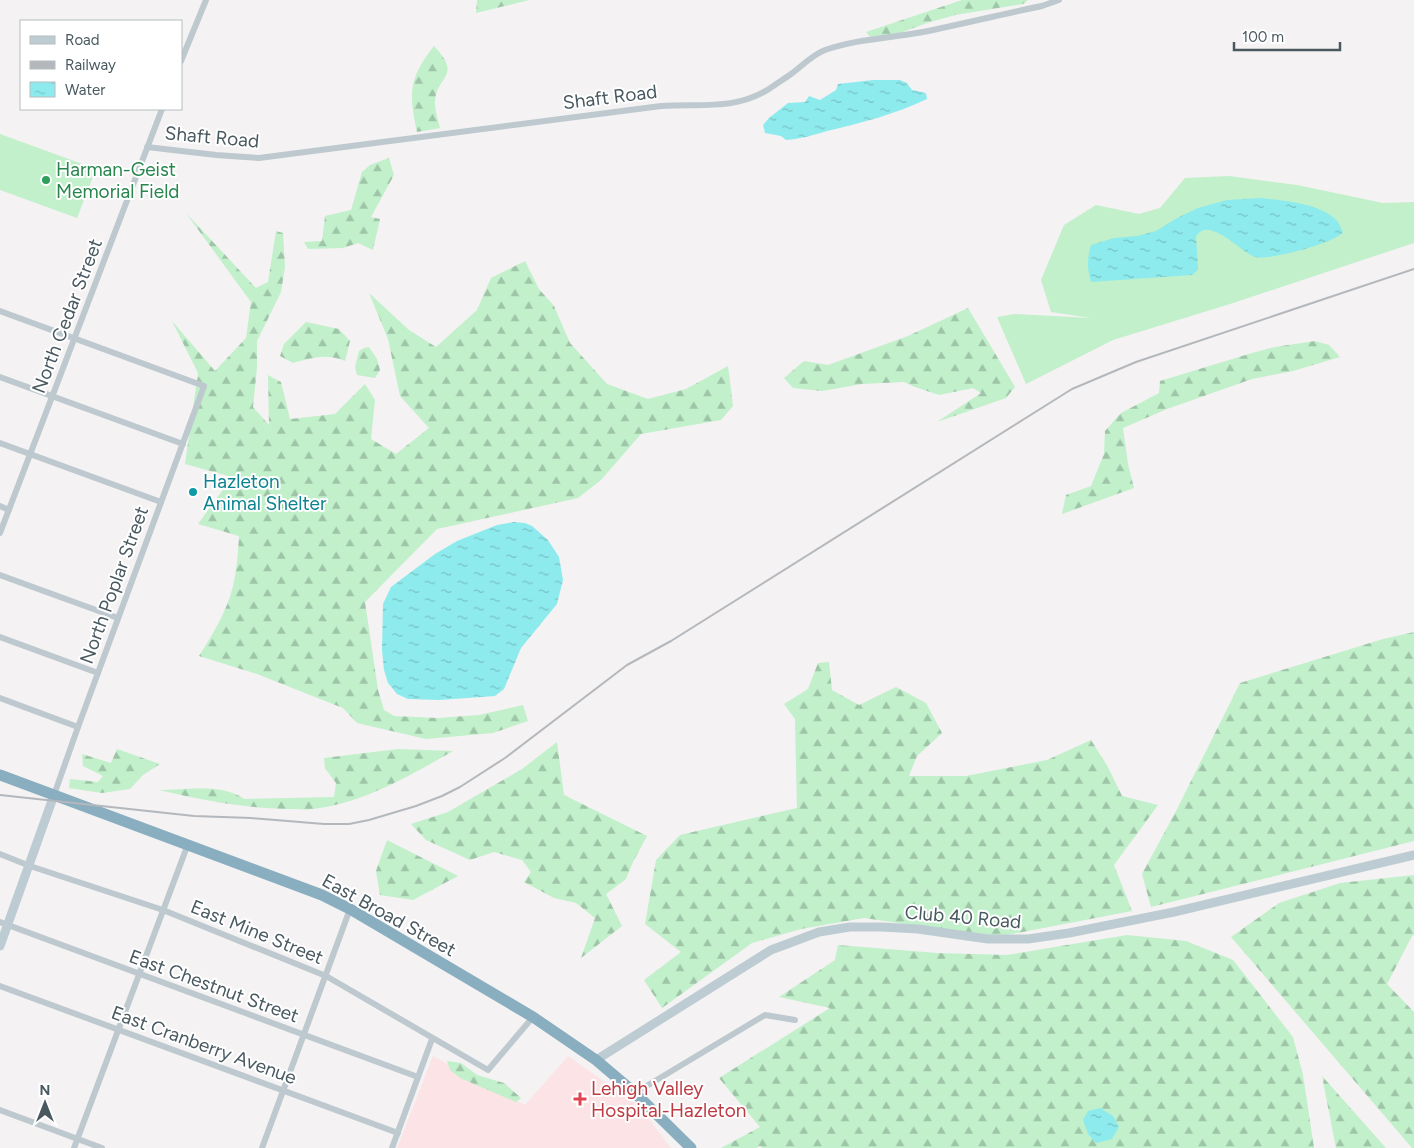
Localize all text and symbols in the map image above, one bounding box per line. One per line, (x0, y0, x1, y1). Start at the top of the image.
legend (20, 20, 182, 110)
scale bar (1234, 20, 1340, 52)
text: 100 m (1242, 28, 1284, 46)
text: Road (65, 31, 100, 49)
text: Railway (65, 56, 116, 74)
street label: Shaft Road (562, 80, 658, 114)
text: Water (65, 81, 105, 99)
street label: Shaft Road (164, 121, 260, 153)
place label: Harman-Geist Memorial Field (56, 158, 179, 203)
marker: Harman-Geist Memorial Field (40, 174, 52, 186)
street label: North Cedar Street (27, 235, 107, 397)
place label: Hazleton Animal Shelter (203, 470, 327, 515)
marker: Hazleton Animal Shelter (187, 486, 199, 498)
street label: North Poplar Street (75, 503, 153, 667)
street label: East Broad Street (318, 869, 460, 961)
street label: East Mine Street (187, 895, 327, 969)
street label: Club 40 Road (904, 900, 1022, 934)
street label: East Chestnut Street (126, 945, 302, 1027)
street label: East Cranberry Avenue (108, 1001, 300, 1089)
place label: Lehigh Valley Hospital-Hazleton (591, 1077, 746, 1122)
north arrow (20, 1078, 70, 1128)
text: N (40, 1082, 50, 1099)
marker: Lehigh Valley Hospital-Hazleton (573, 1092, 587, 1106)

